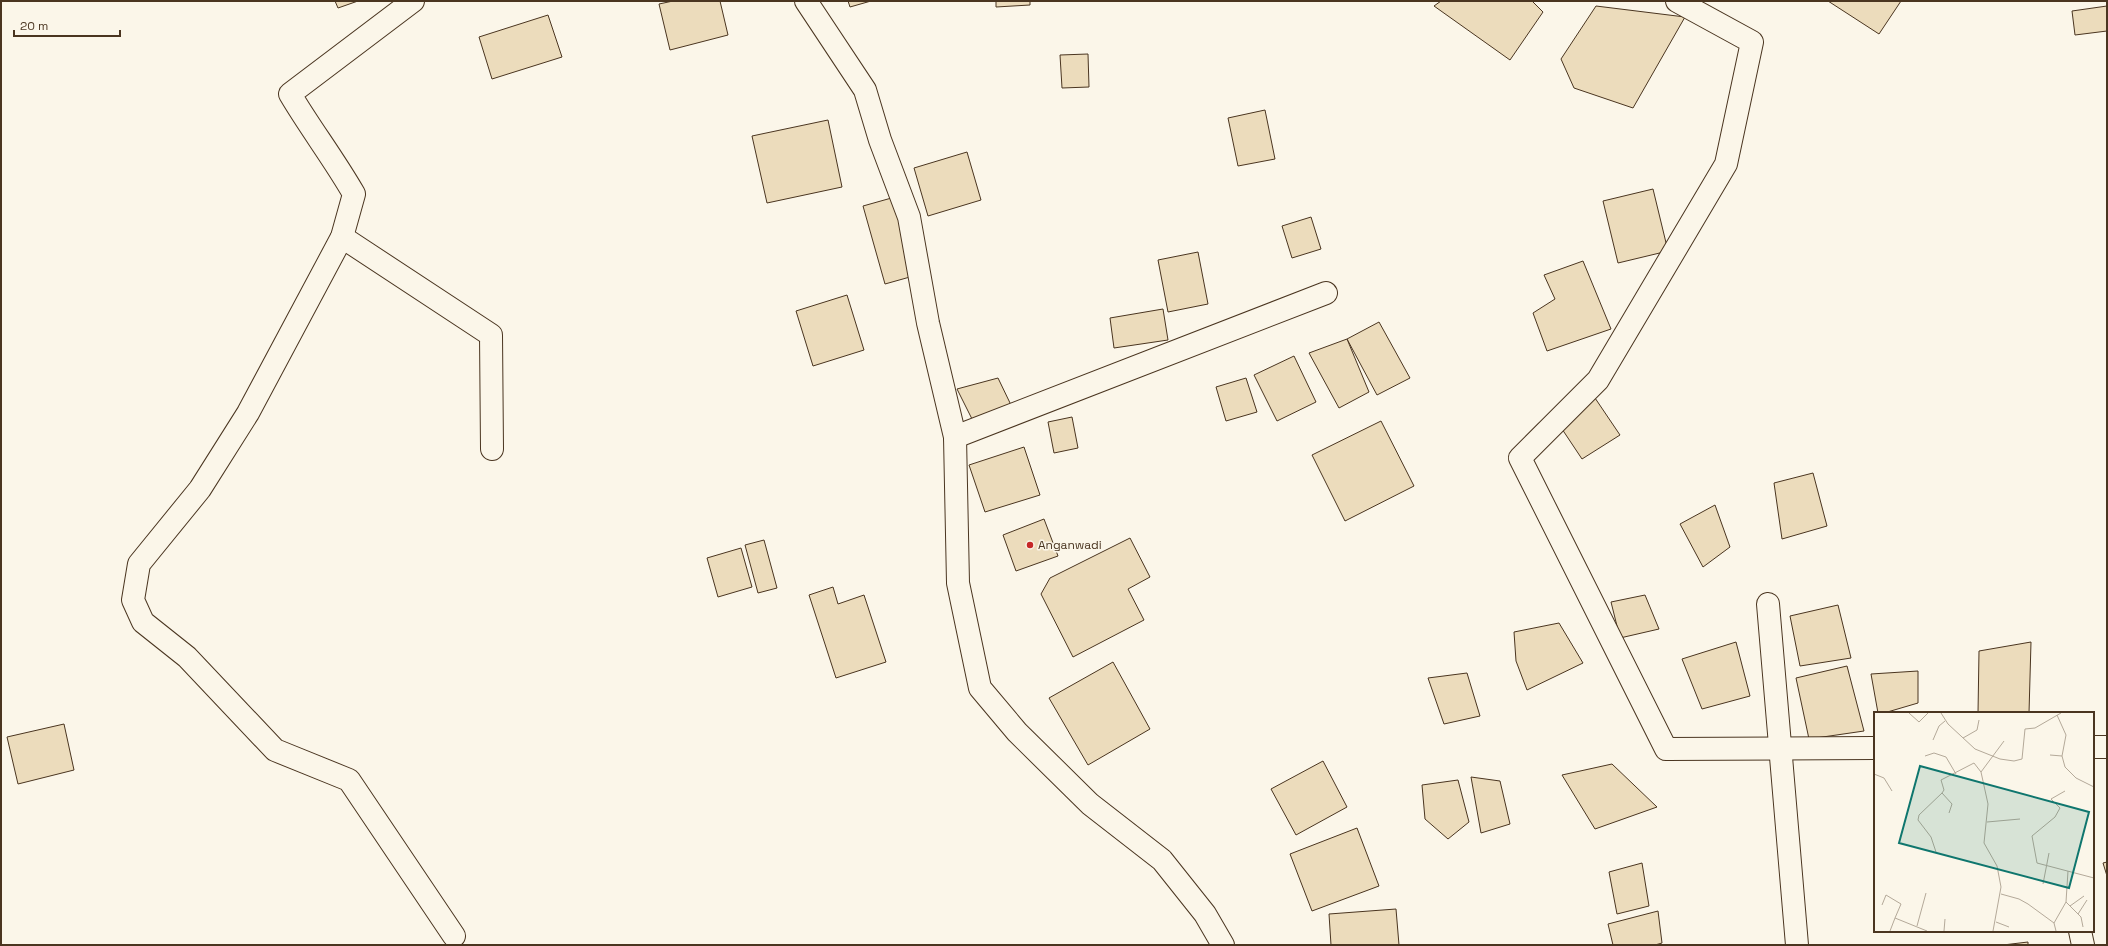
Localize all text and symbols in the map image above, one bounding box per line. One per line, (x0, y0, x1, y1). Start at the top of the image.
scale bar (14, 12, 120, 38)
text: 20 m (20, 18, 48, 34)
place label: Anganwadi (1038, 537, 1102, 553)
marker: Anganwadi (1025, 540, 1035, 550)
inset map (1874, 712, 2094, 932)

